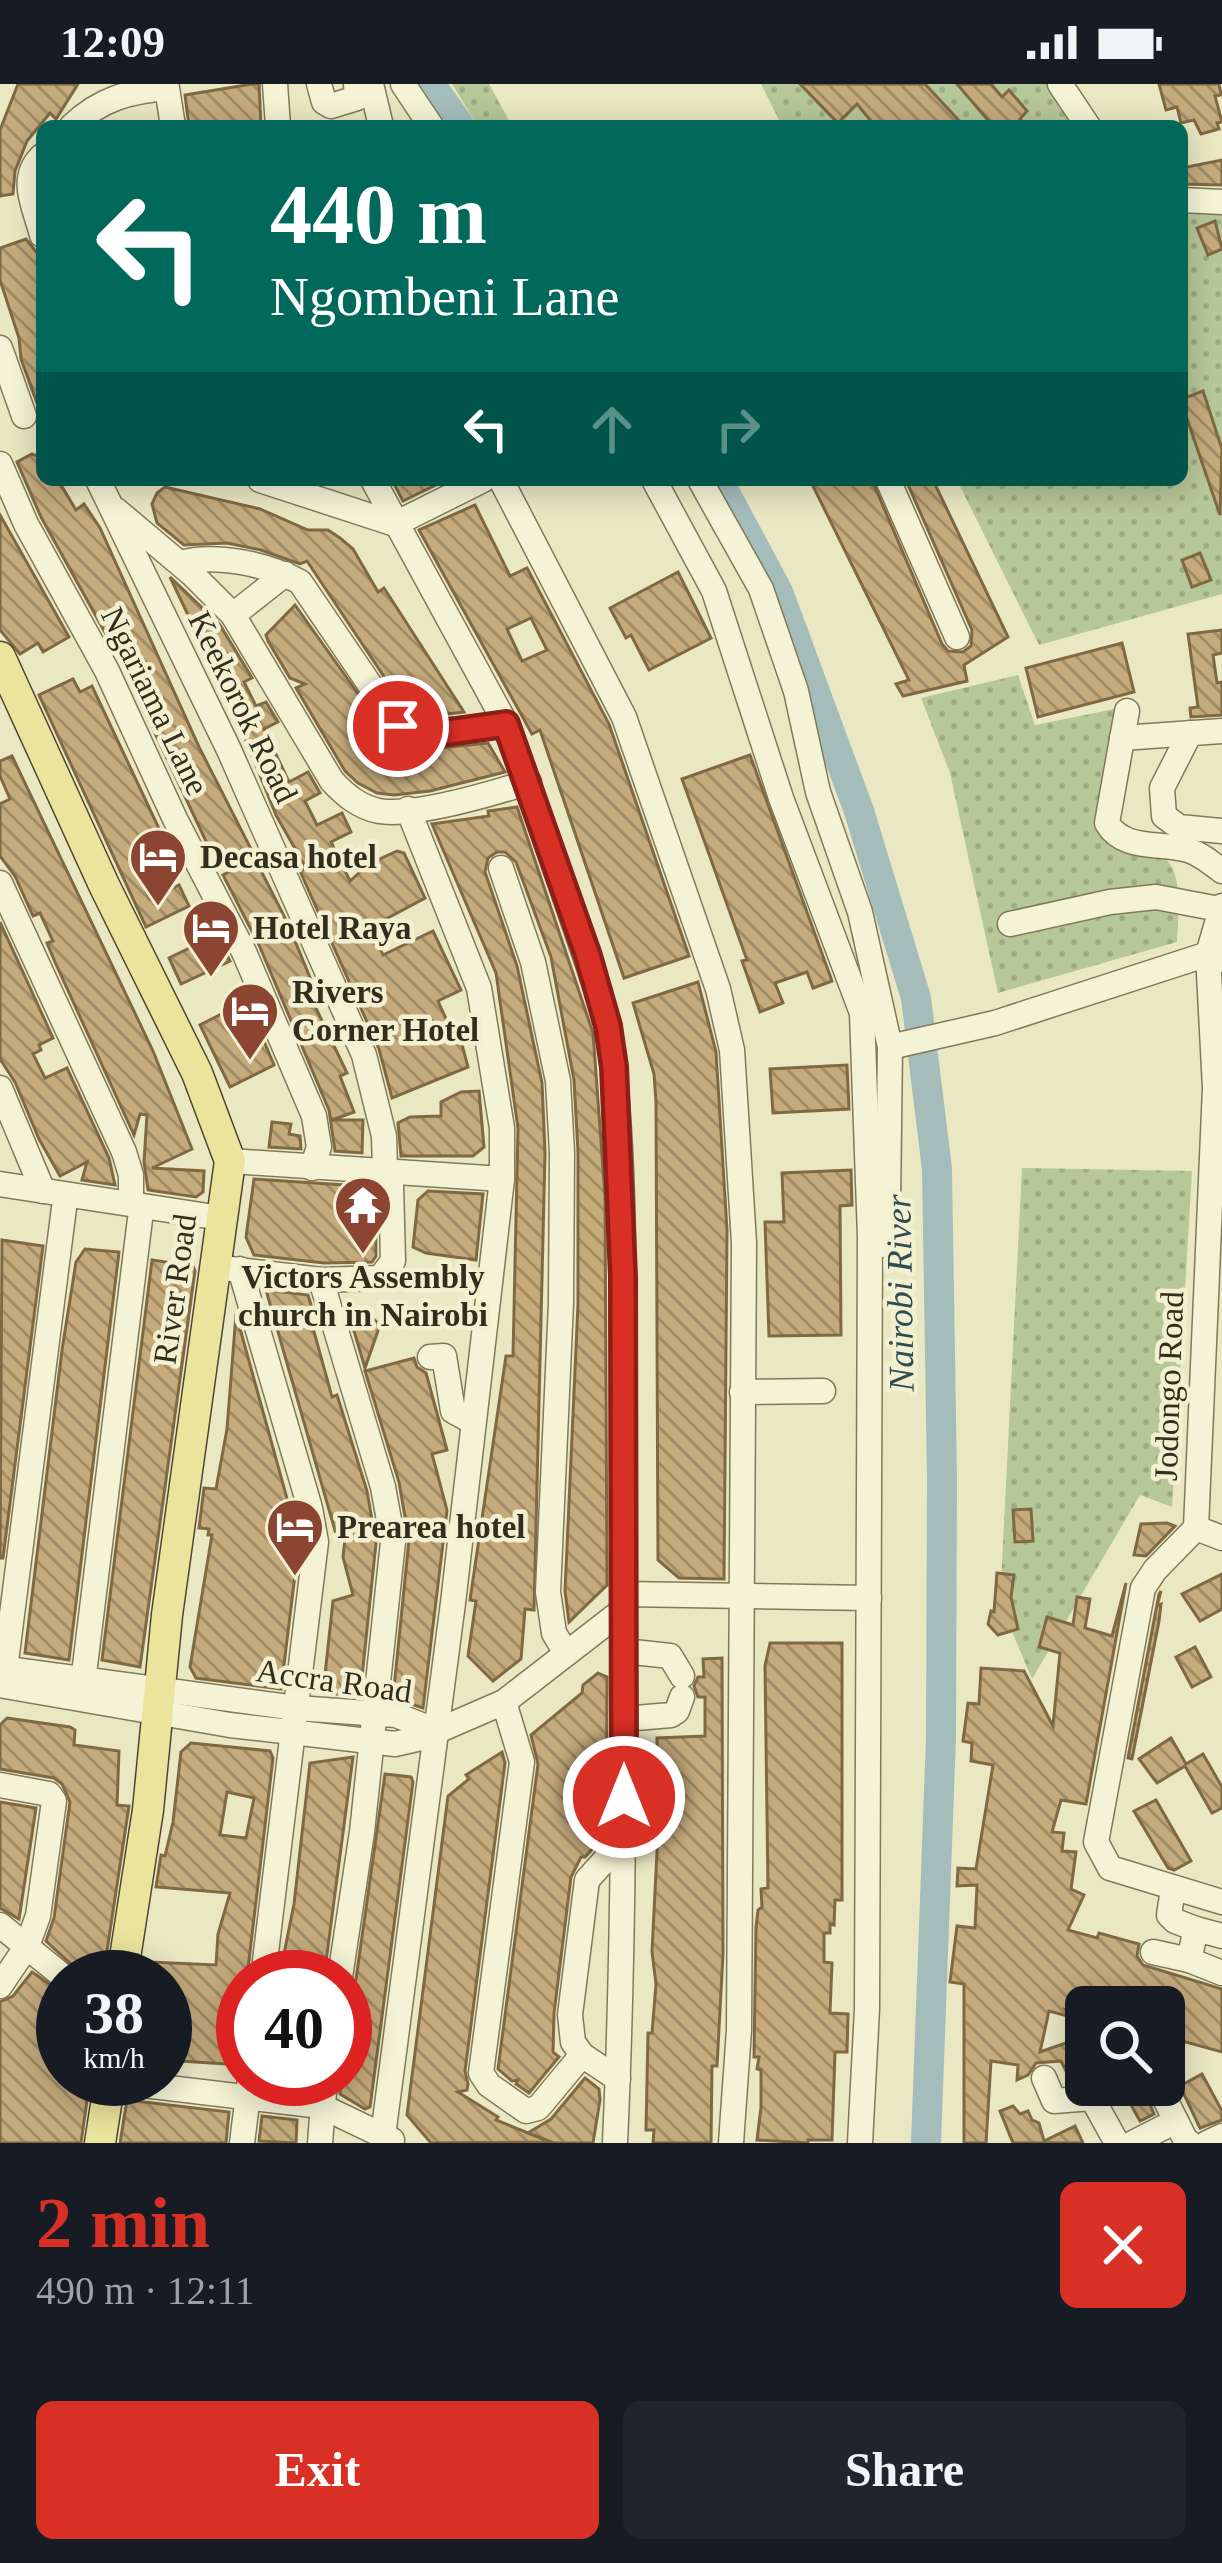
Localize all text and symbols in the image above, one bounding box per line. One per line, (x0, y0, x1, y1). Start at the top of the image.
text: 12:09 (60, 17, 165, 67)
icon: left (72, 168, 228, 324)
text: 440 m (270, 168, 487, 261)
text: Ngombeni Lane (270, 267, 619, 327)
icon: left (453, 396, 519, 462)
icon: ahead (579, 396, 645, 462)
icon: right (705, 396, 771, 462)
street label: Ngariama Lane (94, 601, 216, 801)
street label: Keekorok Road (181, 606, 305, 809)
pin (347, 675, 449, 777)
icon: arrive (365, 693, 431, 759)
hotel icon: Decasa hotel (127, 826, 189, 908)
place label: Decasa hotel (200, 839, 377, 875)
hotel icon: Hotel Raya (180, 897, 242, 979)
place label: Hotel Raya (253, 910, 412, 946)
place label: Rivers Corner Hotel (292, 974, 479, 1048)
hotel icon: Rivers Corner Hotel (219, 980, 281, 1062)
temple icon: Victors Assembly church in Nairobi (332, 1174, 394, 1256)
water label: Nairobi River (878, 1193, 922, 1393)
street label: River Road (147, 1211, 203, 1366)
place label: Victors Assembly church in Nairobi (238, 1259, 488, 1333)
street label: Jodongo Road (1148, 1290, 1190, 1481)
hotel icon: Prearea hotel (264, 1496, 326, 1578)
place label: Prearea hotel (337, 1509, 525, 1545)
street label: Accra Road (254, 1652, 415, 1710)
position arrow (561, 1734, 687, 1860)
speed limit sign: 40 (216, 1950, 372, 2106)
text: 38 (84, 1980, 144, 2046)
map controls (1065, 1986, 1185, 2106)
button: search (1065, 1986, 1185, 2106)
text: km/h (83, 2041, 145, 2074)
button: close (1060, 2182, 1186, 2308)
text: 2 min (36, 2183, 210, 2263)
text: 490 m · 12:11 (36, 2269, 254, 2312)
button: Exit (36, 2401, 599, 2539)
button: Share (623, 2401, 1186, 2539)

